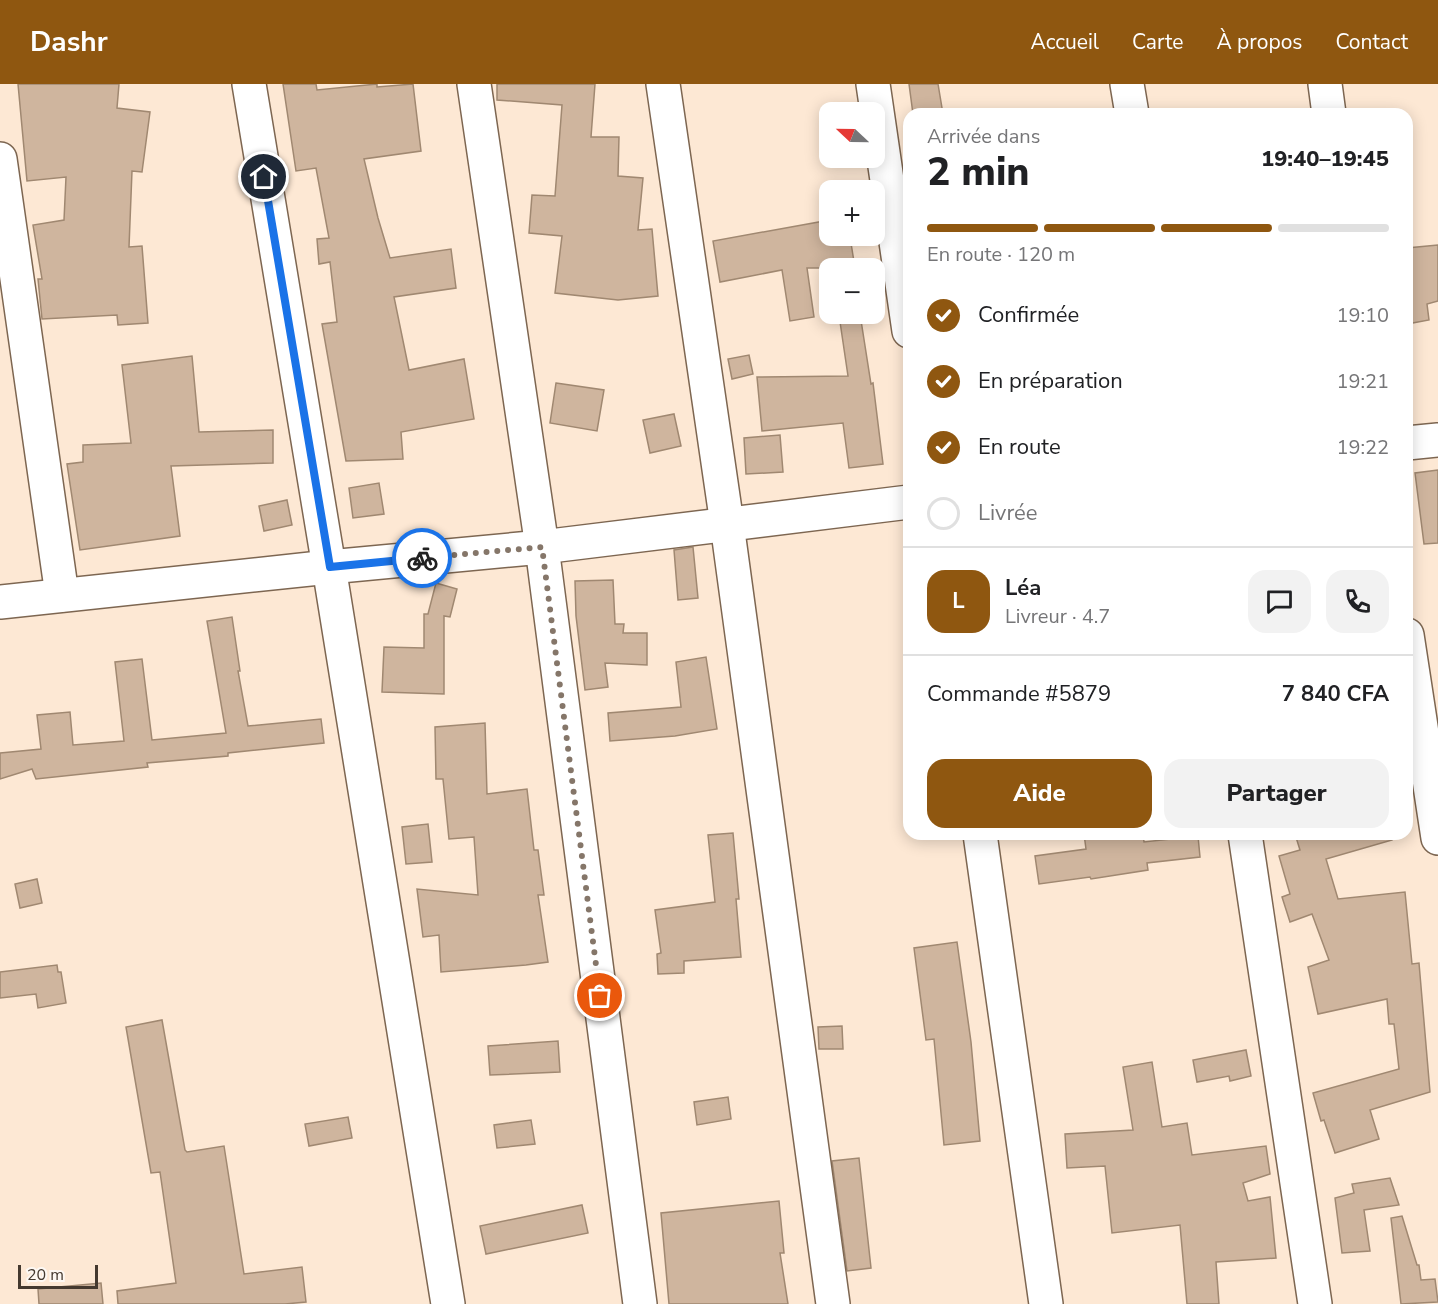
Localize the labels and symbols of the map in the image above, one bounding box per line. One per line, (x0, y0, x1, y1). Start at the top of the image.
north arrow (819, 102, 885, 168)
pin (238, 151, 289, 202)
courier (392, 528, 452, 588)
pin (574, 970, 625, 1021)
scale bar (18, 1262, 98, 1290)

